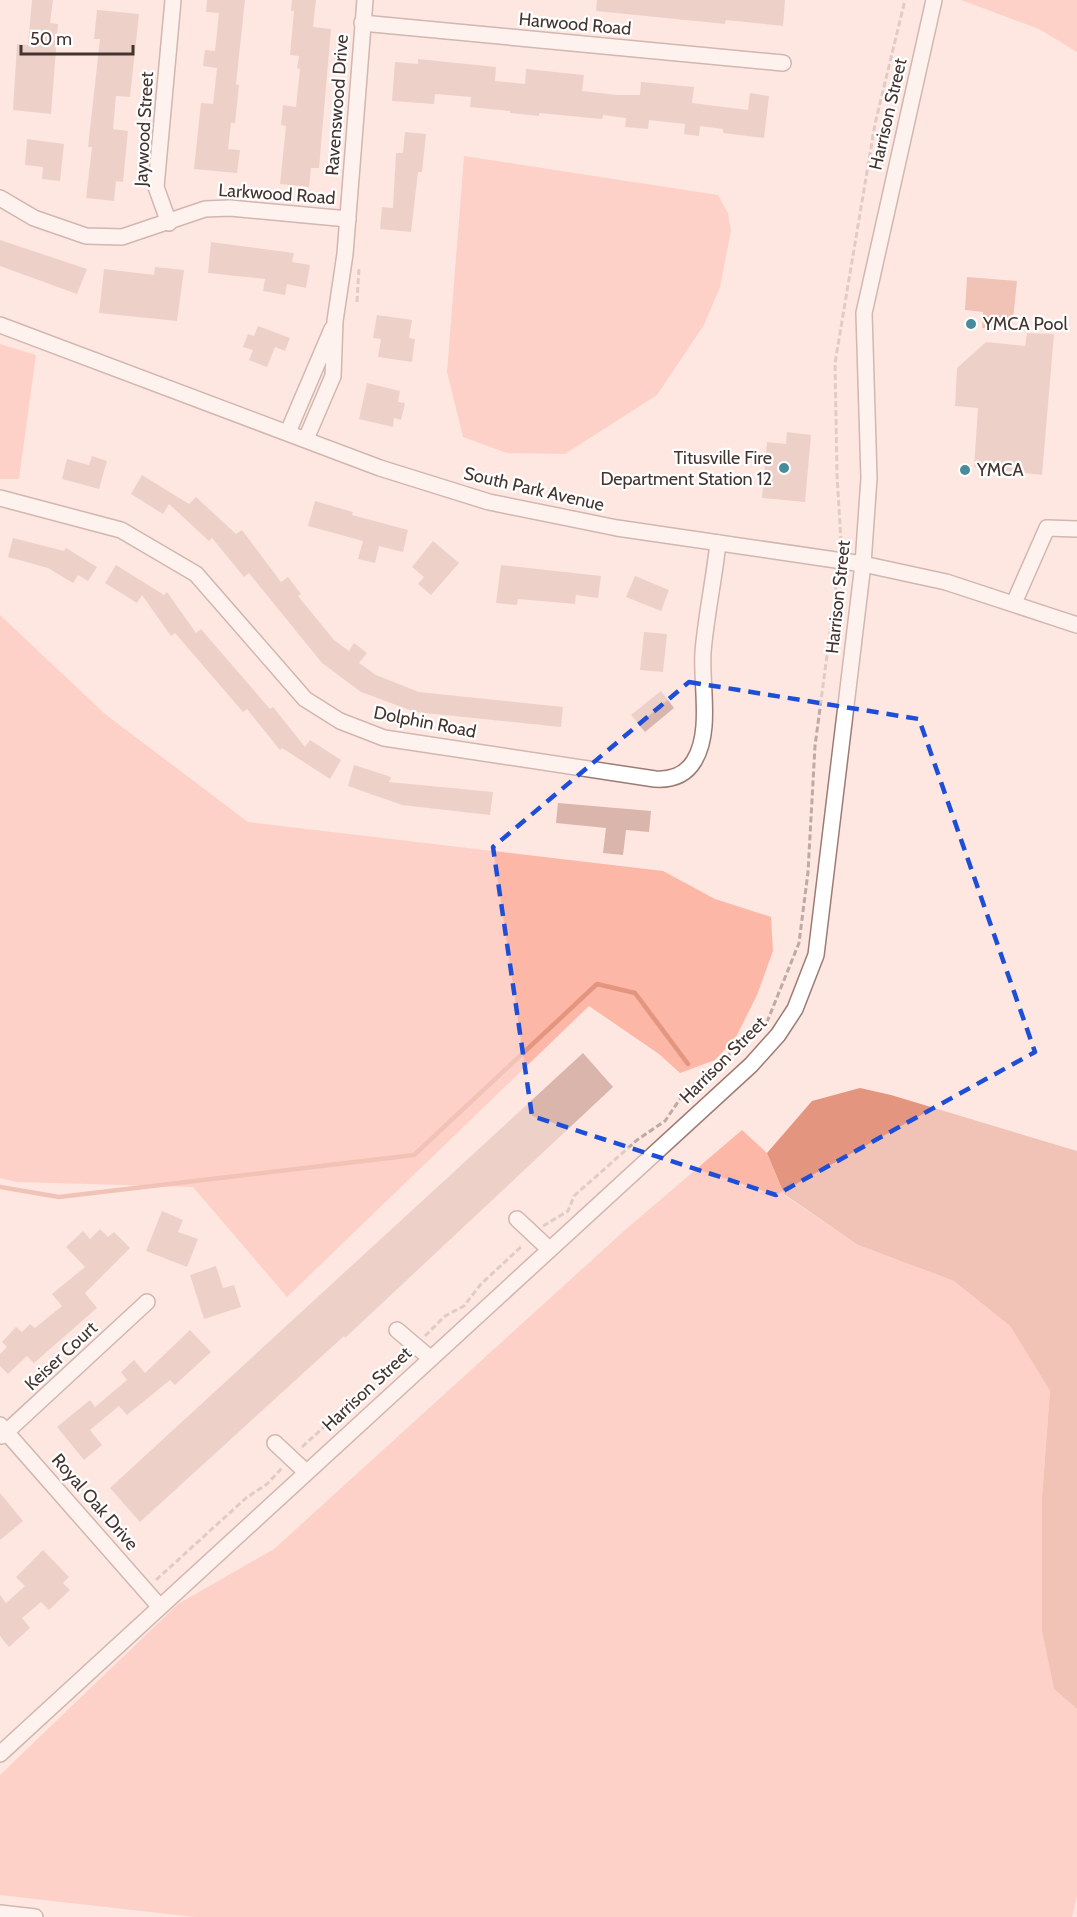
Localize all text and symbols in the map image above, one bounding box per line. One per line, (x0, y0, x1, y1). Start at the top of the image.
street label: Harwood Road (518, 8, 632, 40)
scale bar (21, 18, 134, 56)
text: 50 m (30, 28, 72, 50)
street label: Ravenswood Drive (321, 34, 353, 176)
street label: Harrison Street (864, 56, 912, 172)
street label: Jaywood Street (130, 71, 158, 188)
street label: Larkwood Road (218, 179, 336, 209)
place label: YMCA Pool (982, 313, 1068, 335)
marker: YMCA Pool (964, 317, 978, 331)
place label: Titusville Fire Department Station 12 (600, 447, 772, 490)
place label: YMCA (976, 459, 1023, 481)
marker: Titusville Fire Department Station 12 (777, 461, 791, 475)
street label: South Park Avenue (462, 462, 606, 516)
marker: YMCA (958, 463, 972, 477)
street label: Harrison Street (821, 539, 855, 655)
street label: Dolphin Road (372, 701, 478, 743)
street label: Harrison Street (675, 1012, 771, 1108)
street label: Keiser Court (20, 1317, 102, 1395)
street label: Harrison Street (318, 1342, 416, 1436)
street label: Royal Oak Drive (47, 1449, 143, 1555)

